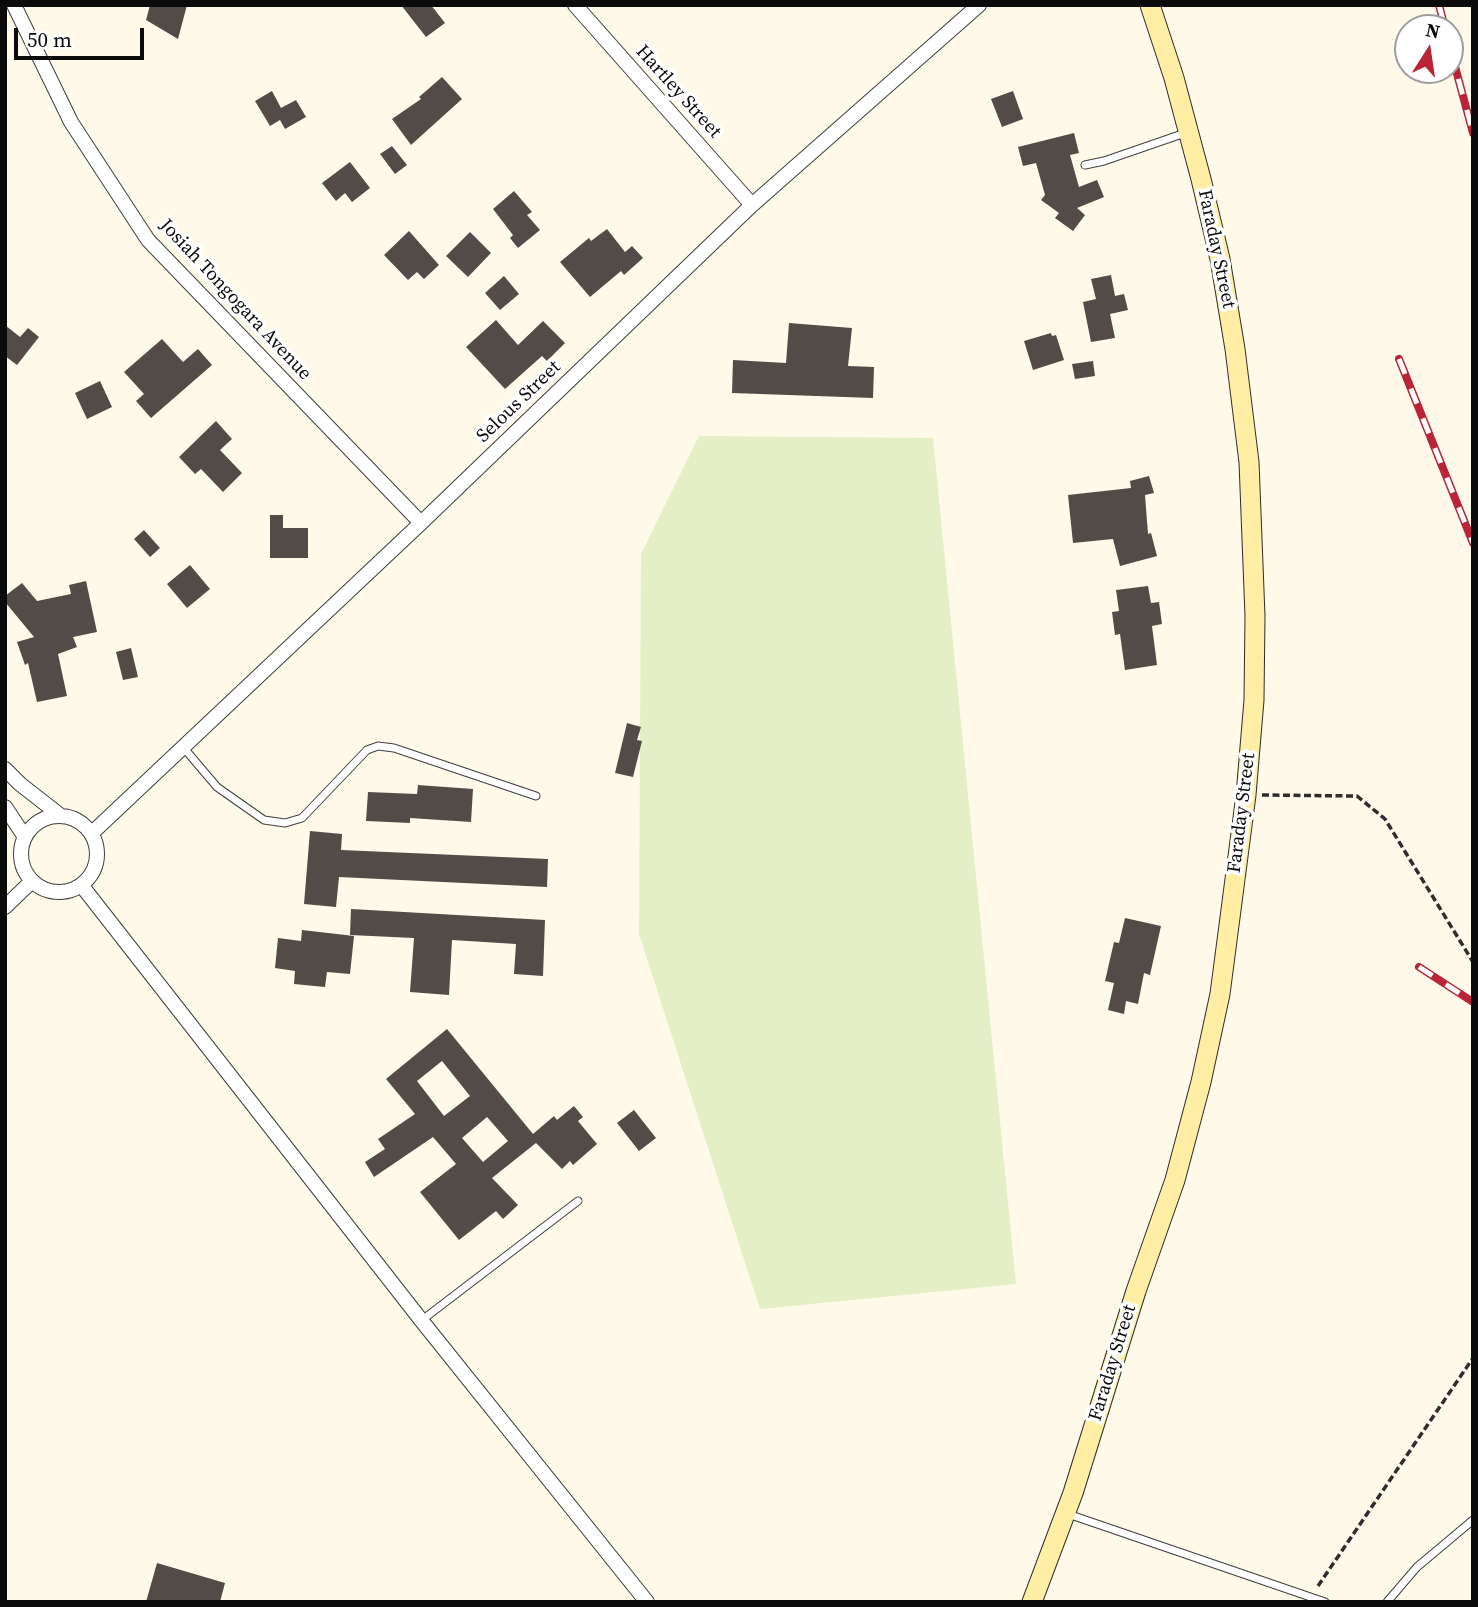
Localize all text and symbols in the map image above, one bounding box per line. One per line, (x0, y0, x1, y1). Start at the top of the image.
scale bar (18, 14, 147, 58)
north arrow (1394, 14, 1464, 84)
text: N (1423, 16, 1442, 45)
text: 50 m (27, 25, 72, 54)
street label: Hartley Street (630, 41, 726, 143)
street label: Faraday Street (1192, 188, 1240, 310)
street label: Josiah Tongogara Avenue (154, 215, 316, 385)
street label: Selous Street (472, 356, 566, 448)
street label: Faraday Street (1223, 752, 1261, 874)
street label: Faraday Street (1084, 1302, 1142, 1424)

